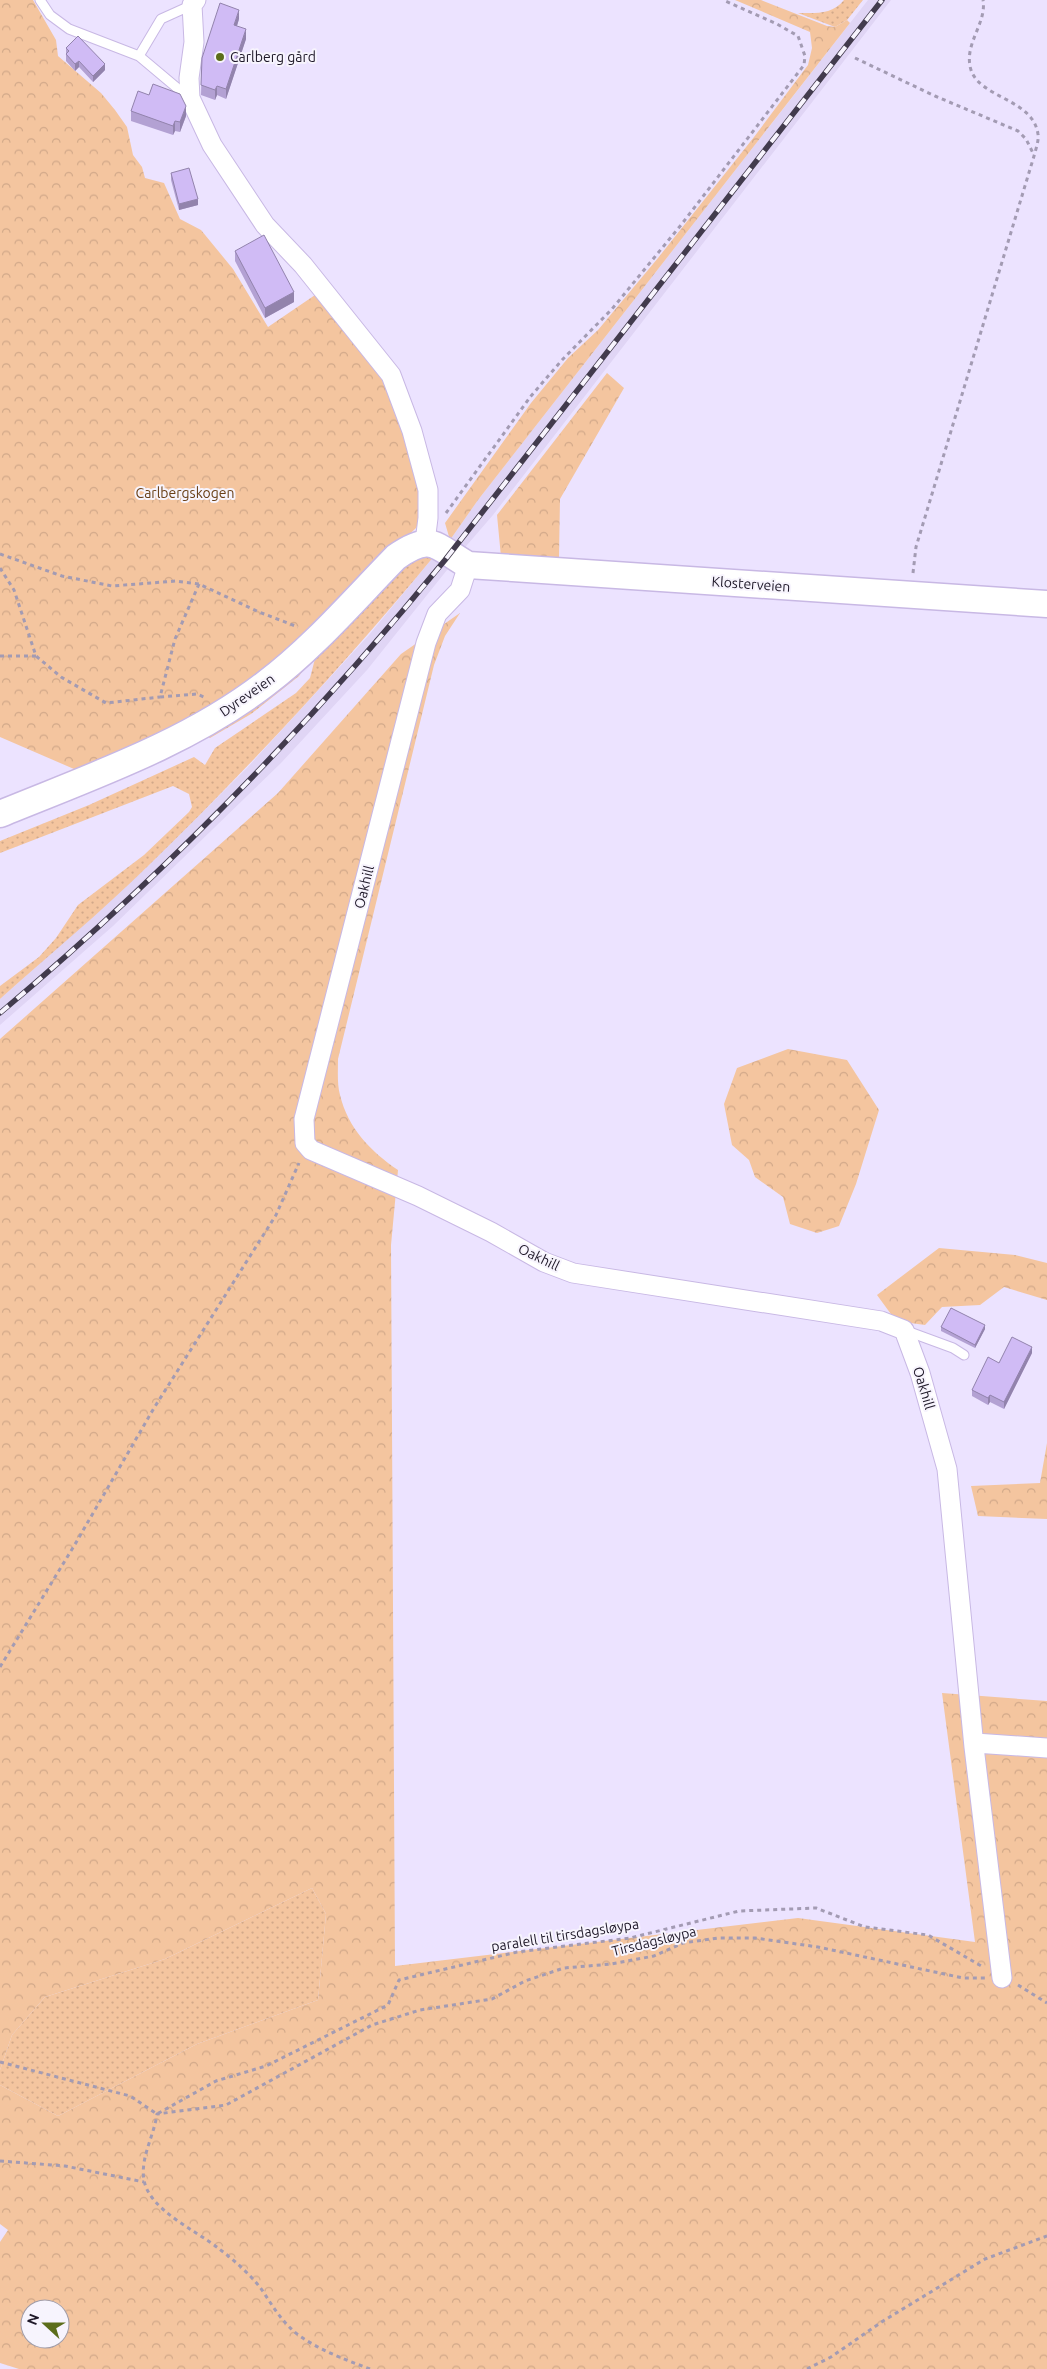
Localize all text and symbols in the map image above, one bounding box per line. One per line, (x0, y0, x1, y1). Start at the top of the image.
place label: Carlberg gård (230, 49, 316, 65)
marker: Carlberg gård (214, 51, 226, 63)
park label: Carlbergskogen (136, 485, 234, 501)
street label: Klosterveien (711, 573, 791, 595)
street label: Dyreveien (216, 670, 278, 720)
street label: Oakhill (351, 863, 377, 910)
street label: Oakhill (516, 1240, 563, 1274)
street label: Oakhill (910, 1365, 938, 1412)
street label: paralell til tirsdagsløypa (490, 1915, 640, 1955)
street label: Tirsdagsløypa (610, 1923, 698, 1959)
north arrow (20, 2299, 70, 2349)
text: N (24, 2312, 42, 2327)

